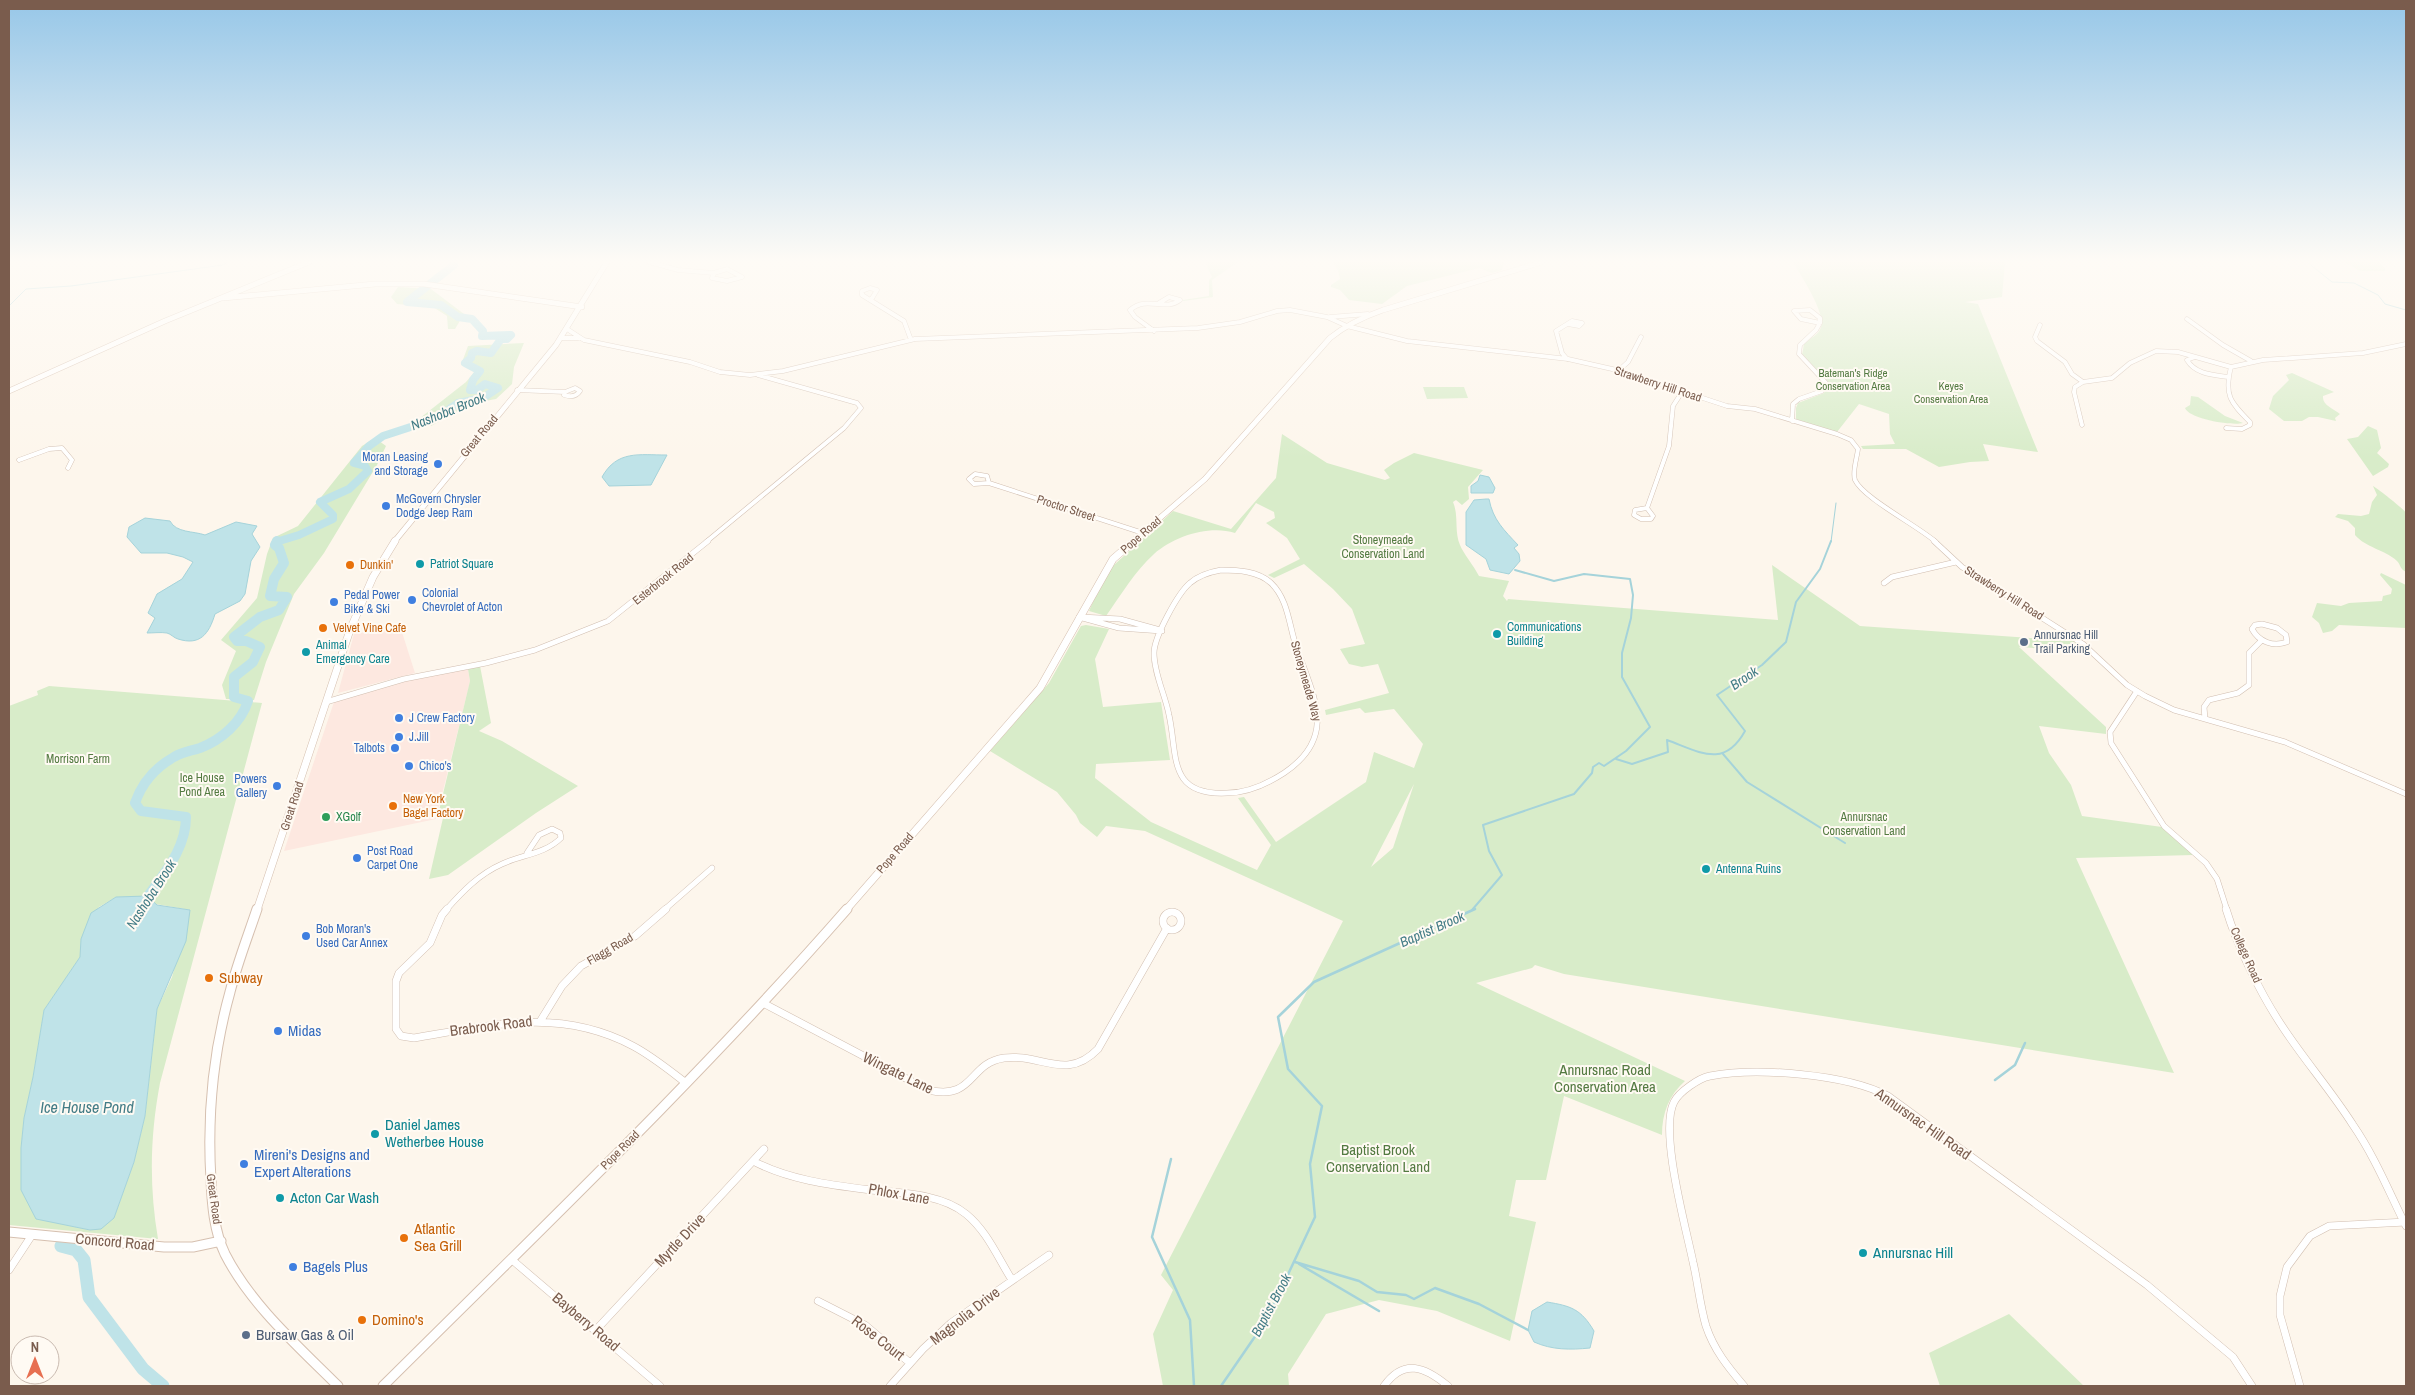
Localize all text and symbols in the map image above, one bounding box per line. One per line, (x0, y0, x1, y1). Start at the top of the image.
street label: Strawberry Hill Road (1612, 362, 1704, 406)
park label: Bateman's Ridge Conservation Area (1816, 366, 1890, 393)
park label: Keyes Conservation Area (1914, 379, 1988, 406)
water label: Nashoba Brook (408, 387, 489, 434)
street label: Great Road (457, 411, 501, 461)
place label: Moran Leasing and Storage (362, 449, 429, 479)
marker: Moran Leasing and Storage (432, 458, 444, 470)
place label: McGovern Chrysler Dodge Jeep Ram (396, 491, 481, 521)
street label: Proctor Street (1035, 491, 1098, 525)
marker: McGovern Chrysler Dodge Jeep Ram (380, 500, 392, 512)
street label: Pope Road (1117, 513, 1165, 557)
park label: Stoneymeade Conservation Land (1341, 532, 1425, 562)
street label: Esterbrook Road (629, 550, 697, 608)
place label: Patriot Square (430, 556, 493, 572)
place label: Dunkin' (360, 557, 393, 573)
marker: Patriot Square (414, 558, 426, 570)
marker: Dunkin' (344, 559, 356, 571)
street label: Strawberry Hill Road (1961, 562, 2047, 624)
place label: Colonial Chevrolet of Acton (422, 585, 502, 615)
place label: Pedal Power Bike & Ski (344, 587, 401, 617)
marker: Colonial Chevrolet of Acton (406, 594, 418, 606)
marker: Pedal Power Bike & Ski (328, 596, 340, 608)
place label: Communications Building (1507, 619, 1581, 649)
place label: Velvet Vine Cafe (333, 620, 406, 636)
marker: Velvet Vine Cafe (317, 622, 329, 634)
place label: Annursnac Hill Trail Parking (2033, 627, 2098, 657)
marker: Communications Building (1491, 628, 1503, 640)
marker: Annursnac Hill Trail Parking (2018, 636, 2030, 648)
place label: Animal Emergency Care (315, 637, 390, 667)
street label: Stoneymeade Way (1287, 639, 1325, 723)
marker: Animal Emergency Care (300, 646, 312, 658)
water label: Brook (1727, 661, 1763, 694)
place label: J Crew Factory (409, 710, 475, 726)
marker: J Crew Factory (393, 712, 405, 724)
place label: J.Jill (409, 729, 429, 745)
marker: J.Jill (393, 731, 405, 743)
place label: Talbots (354, 740, 385, 756)
marker: Talbots (389, 742, 401, 754)
park label: Morrison Farm (46, 751, 110, 767)
place label: Chico's (419, 758, 452, 774)
marker: Chico's (403, 760, 415, 772)
park label: Ice House Pond Area (179, 770, 226, 800)
place label: Powers Gallery (234, 771, 267, 801)
street label: Great Road (277, 779, 307, 833)
marker: Powers Gallery (271, 780, 283, 792)
place label: New York Bagel Factory (403, 791, 463, 821)
marker: New York Bagel Factory (387, 800, 399, 812)
place label: XGolf (336, 809, 361, 825)
park label: Annursnac Conservation Land (1822, 809, 1906, 839)
marker: XGolf (320, 811, 332, 823)
street label: Pope Road (873, 829, 917, 877)
place label: Post Road Carpet One (367, 843, 418, 873)
marker: Post Road Carpet One (351, 852, 363, 864)
water label: Nashoba Brook (122, 855, 181, 932)
place label: Antenna Ruins (1715, 861, 1781, 877)
marker: Antenna Ruins (1700, 863, 1712, 875)
water label: Baptist Brook (1397, 906, 1468, 951)
place label: Bob Moran's Used Car Annex (316, 921, 388, 951)
street label: College Road (2227, 925, 2265, 985)
street label: Flagg Road (584, 929, 636, 969)
marker: Bob Moran's Used Car Annex (300, 930, 312, 942)
place label: Subway (219, 967, 264, 988)
marker: Subway (203, 972, 215, 984)
street label: Brabrook Road (449, 1010, 533, 1041)
place label: Midas (288, 1020, 322, 1041)
marker: Midas (272, 1025, 284, 1037)
street label: Wingate Lane (859, 1046, 937, 1099)
park label: Annursnac Road Conservation Area (1554, 1059, 1656, 1097)
street label: Annursnac Hill Road (1870, 1082, 1976, 1165)
water label: Ice House Pond (40, 1096, 134, 1118)
place label: Daniel James Wetherbee House (385, 1114, 484, 1152)
street label: Pope Road (597, 1127, 643, 1173)
marker: Daniel James Wetherbee House (369, 1128, 381, 1140)
park label: Baptist Brook Conservation Land (1326, 1139, 1430, 1177)
place label: Mireni's Designs and Expert Alterations (254, 1144, 370, 1182)
marker: Mireni's Designs and Expert Alterations (238, 1158, 250, 1170)
street label: Great Road (203, 1173, 225, 1225)
street label: Phlox Lane (867, 1178, 931, 1209)
place label: Acton Car Wash (289, 1187, 379, 1208)
marker: Acton Car Wash (274, 1192, 286, 1204)
street label: Myrtle Drive (649, 1208, 710, 1271)
place label: Atlantic Sea Grill (413, 1218, 462, 1256)
street label: Concord Road (75, 1228, 155, 1255)
marker: Atlantic Sea Grill (398, 1232, 410, 1244)
place label: Annursnac Hill (1872, 1242, 1953, 1263)
marker: Annursnac Hill (1857, 1247, 1869, 1259)
place label: Bagels Plus (303, 1256, 368, 1277)
marker: Bagels Plus (287, 1261, 299, 1273)
water label: Baptist Brook (1247, 1269, 1296, 1340)
street label: Magnolia Drive (925, 1282, 1004, 1350)
street label: Bayberry Road (548, 1287, 624, 1356)
place label: Domino's (372, 1309, 424, 1330)
street label: Rose Court (847, 1310, 910, 1365)
marker: Domino's (356, 1314, 368, 1326)
place label: Bursaw Gas & Oil (256, 1324, 354, 1345)
marker: Bursaw Gas & Oil (240, 1329, 252, 1341)
north arrow (10, 1335, 60, 1385)
text: N (31, 1338, 39, 1356)

